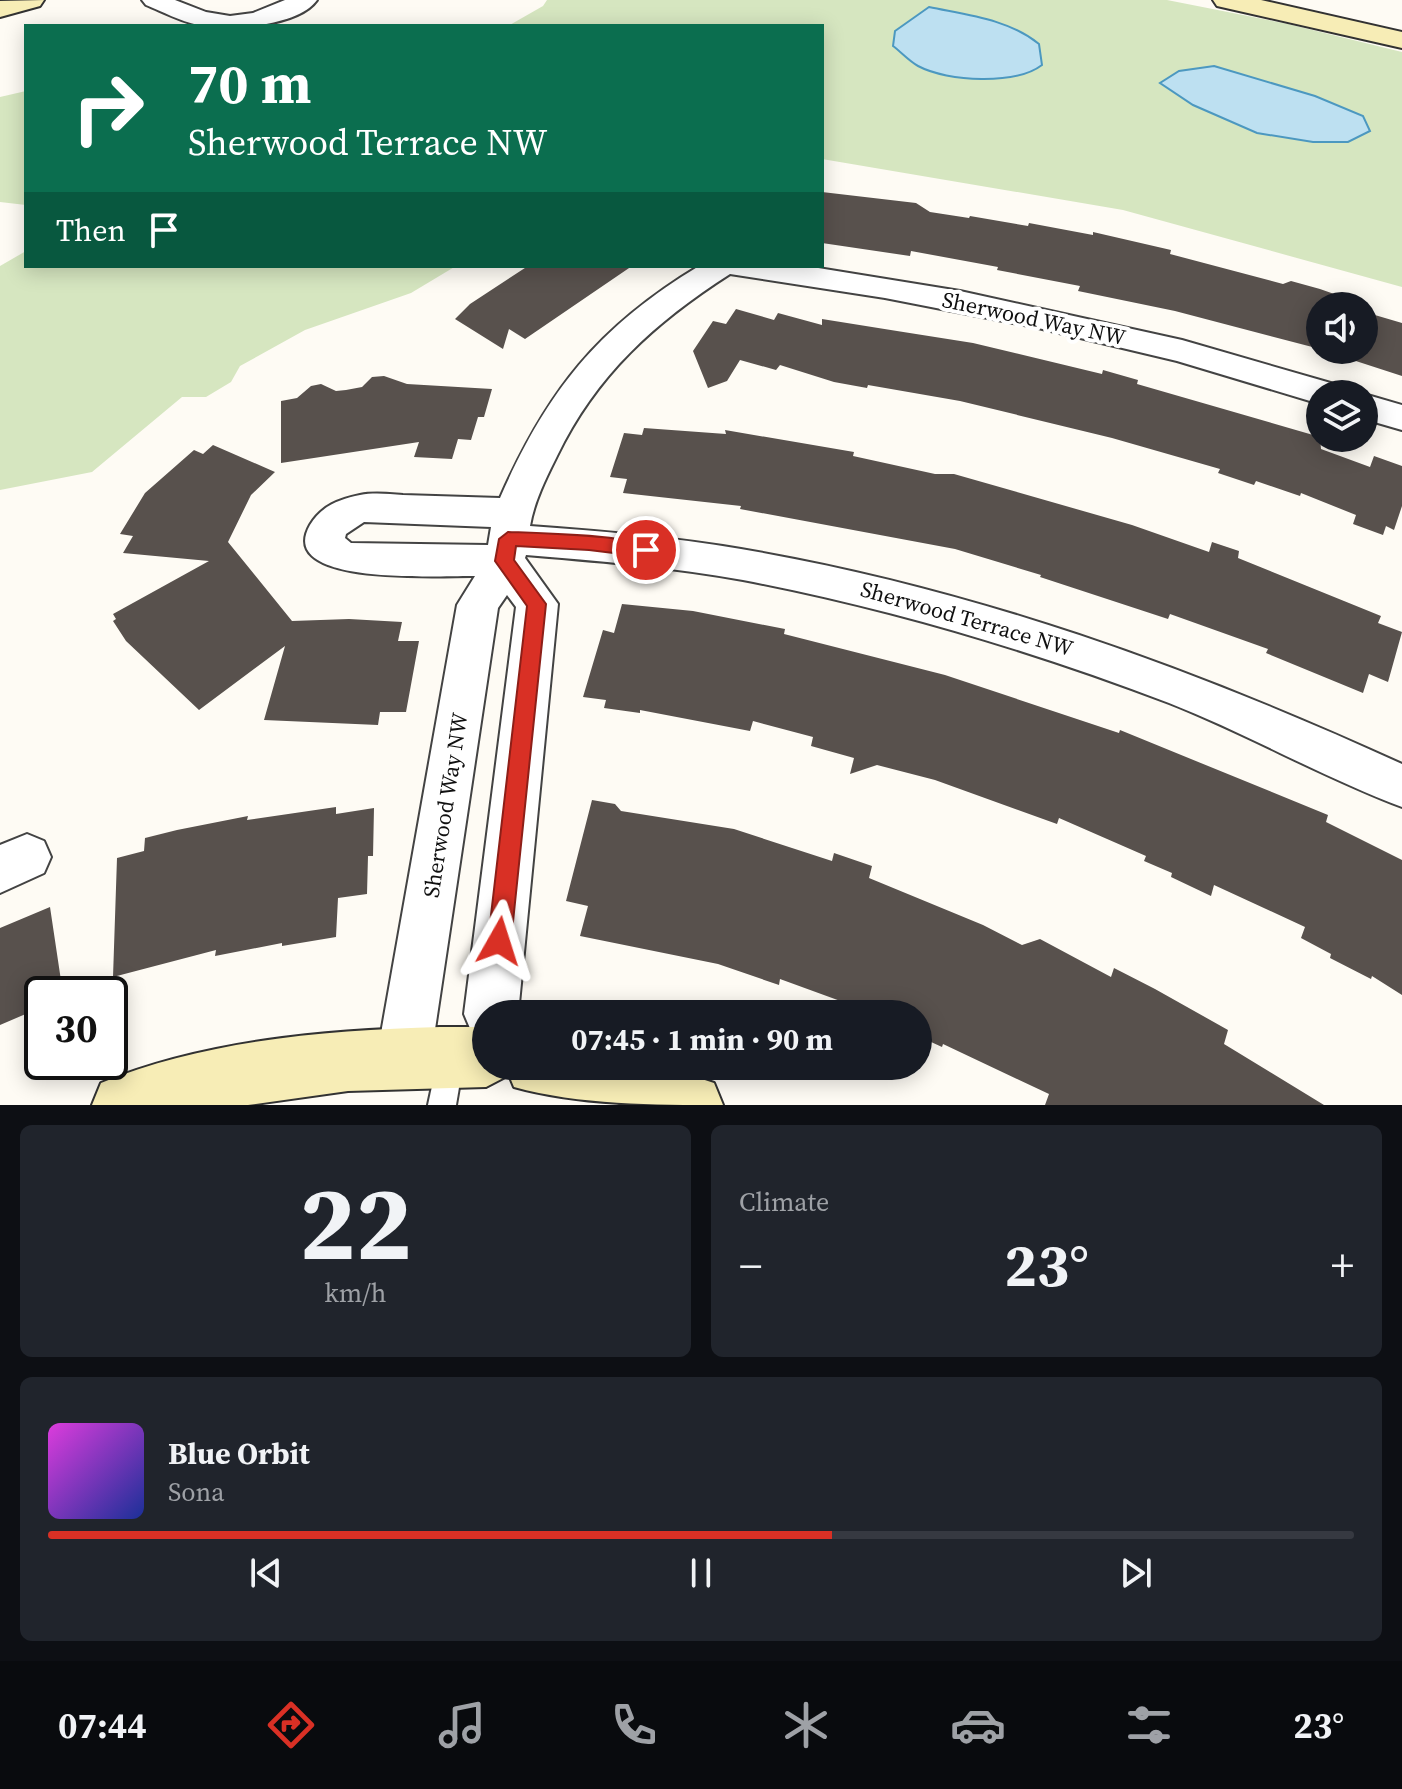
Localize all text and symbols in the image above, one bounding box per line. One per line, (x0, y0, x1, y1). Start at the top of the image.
text: 70 m (188, 45, 311, 122)
icon: right (56, 56, 160, 160)
text: Sherwood Terrace NW (188, 118, 547, 167)
icon: arrive (142, 208, 186, 252)
text: Then (56, 210, 126, 251)
street label: Sherwood Way NW (940, 284, 1128, 352)
map controls (1306, 292, 1378, 452)
button: sound (1306, 292, 1378, 364)
button: layers (1306, 380, 1378, 452)
pin (612, 516, 680, 584)
icon: arrive (624, 528, 668, 572)
street label: Sherwood Terrace NW (857, 573, 1077, 663)
street label: Sherwood Way NW (416, 710, 474, 900)
position arrow (457, 899, 541, 983)
speed limit sign: 30 (24, 976, 128, 1080)
text: 07:45 · 1 min · 90 m (571, 1019, 833, 1060)
text: 22 (299, 1151, 412, 1294)
text: Climate (739, 1184, 829, 1220)
text: 23° (1004, 1224, 1089, 1306)
text: − (739, 1235, 762, 1296)
text: + (1331, 1235, 1354, 1296)
text: km/h (325, 1275, 386, 1311)
text: Blue Orbit (168, 1433, 310, 1474)
text: Sona (168, 1474, 225, 1510)
icon: previous (244, 1551, 288, 1595)
icon: pause (679, 1551, 723, 1595)
icon: next (1114, 1551, 1158, 1595)
icon: directions (263, 1697, 319, 1753)
icon: music (434, 1697, 490, 1753)
icon: phone (606, 1697, 662, 1753)
icon: climate (778, 1697, 834, 1753)
icon: car (950, 1697, 1006, 1753)
icon: filters (1121, 1697, 1177, 1753)
text: 07:44 (58, 1701, 147, 1750)
text: 23° (1293, 1701, 1344, 1750)

